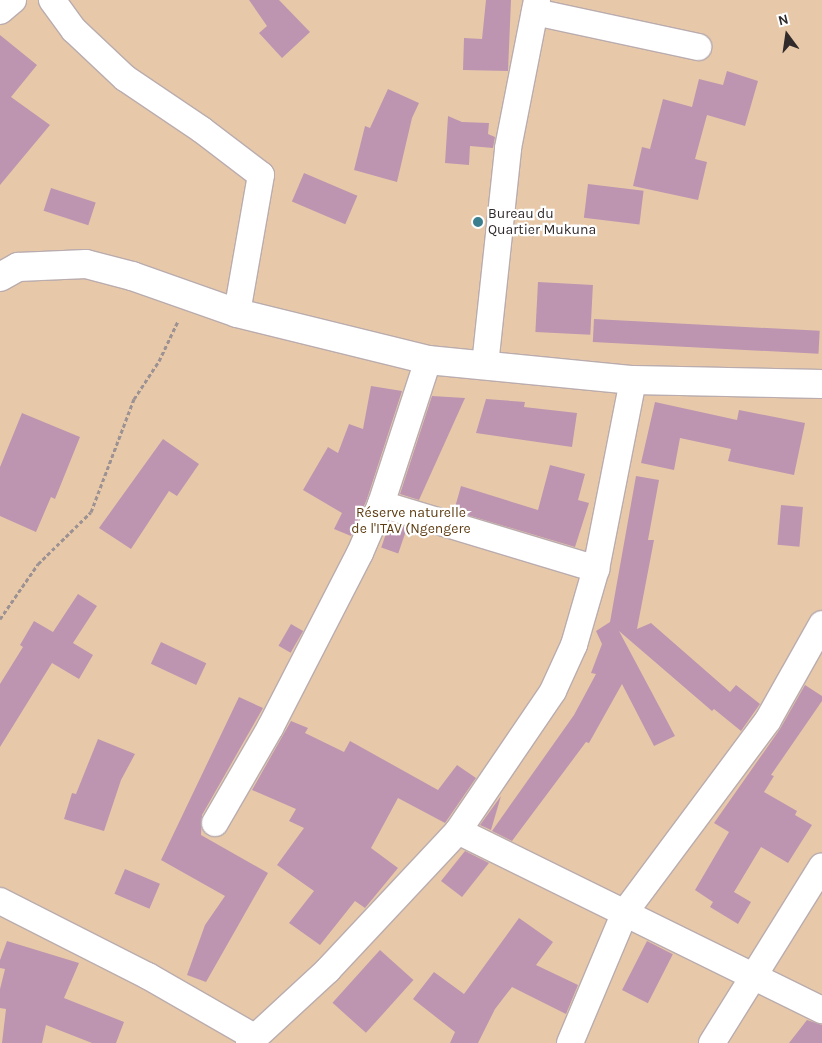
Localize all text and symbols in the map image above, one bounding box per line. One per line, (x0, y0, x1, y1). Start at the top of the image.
north arrow (762, 10, 812, 60)
text: N (776, 10, 790, 29)
place label: Bureau du Quartier Mukuna (488, 206, 596, 238)
marker: Bureau du Quartier Mukuna (472, 216, 484, 228)
park label: Réserve naturelle de l'ITAV (Ngengere (351, 505, 471, 538)

